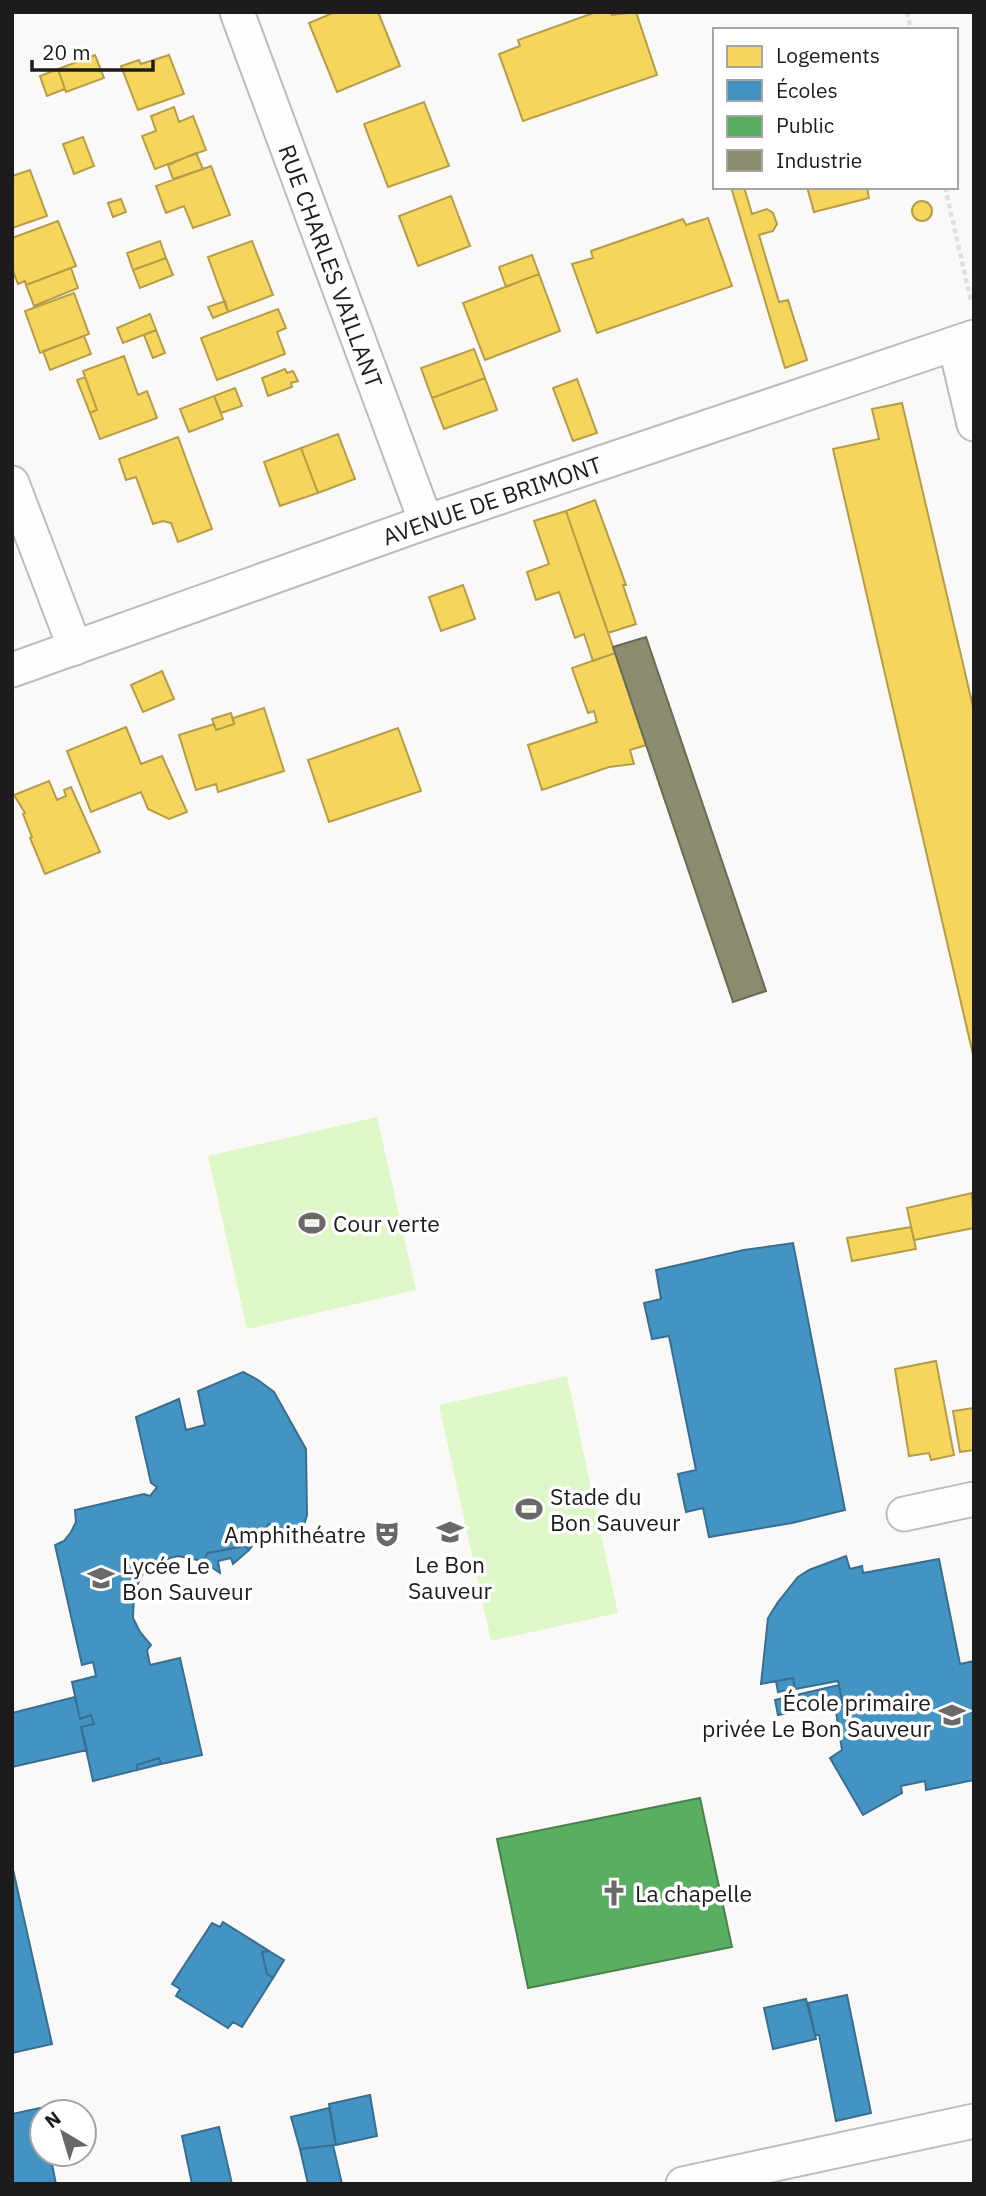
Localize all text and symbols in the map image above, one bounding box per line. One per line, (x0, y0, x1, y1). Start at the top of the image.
scale bar (32, 28, 152, 72)
legend (713, 28, 958, 189)
text: 20 m (42, 38, 91, 66)
text: Logements (776, 41, 880, 69)
text: Écoles (776, 76, 838, 104)
text: Public (776, 111, 834, 139)
street label: RUE CHARLES VAILLANT (272, 140, 390, 392)
text: Industrie (776, 146, 862, 174)
street label: AVENUE DE BRIMONT (378, 449, 605, 551)
sports icon: Cour verte (297, 1208, 327, 1238)
place label: Cour verte (333, 1208, 440, 1238)
place label: Stade du Bon Sauveur (550, 1481, 681, 1537)
sports icon: Stade du Bon Sauveur (514, 1494, 544, 1524)
school or university icon: Le Bon Sauveur (435, 1517, 465, 1547)
place label: Amphithéatre (224, 1519, 366, 1549)
theatre icon: Amphithéatre (372, 1519, 402, 1549)
place label: Le Bon Sauveur (408, 1549, 493, 1605)
place label: Lycée Le Bon Sauveur (122, 1550, 253, 1606)
school or university icon: Lycée Le Bon Sauveur (86, 1563, 116, 1593)
place label: École primaire privée Le Bon Sauveur (702, 1687, 932, 1743)
school or university icon: École primaire privée Le Bon Sauveur (937, 1700, 967, 1730)
church icon: La chapelle (599, 1878, 629, 1908)
place label: La chapelle (635, 1878, 752, 1908)
north arrow (28, 2098, 98, 2168)
text: N (40, 2106, 65, 2133)

